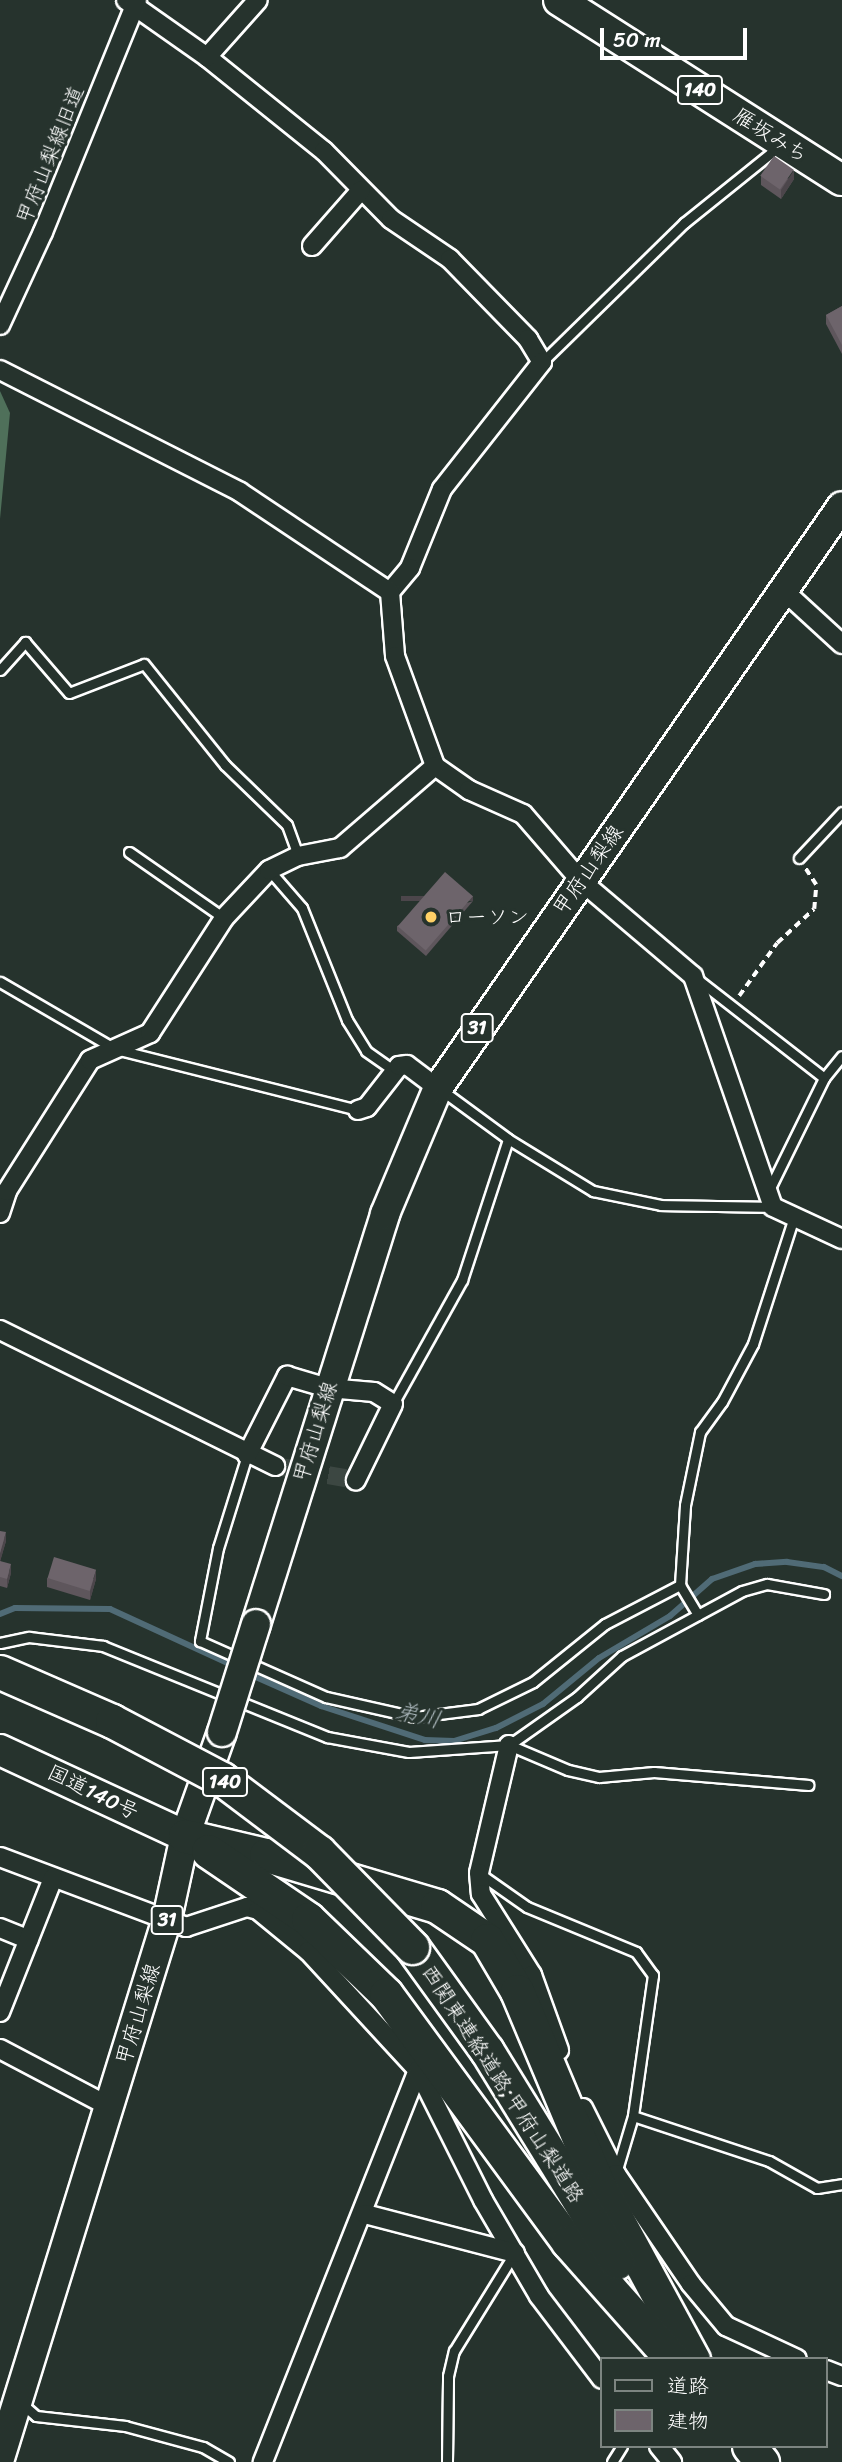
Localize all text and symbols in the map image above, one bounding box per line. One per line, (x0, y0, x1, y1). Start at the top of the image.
scale bar (604, 14, 751, 58)
text: 50 m (613, 21, 661, 59)
road number: 140 (676, 74, 724, 106)
street label: 甲府山梨線旧道 (11, 82, 89, 228)
street label: 雁坂みち (729, 102, 813, 168)
street label: 甲府山梨線 (548, 820, 628, 920)
place label: ローソン (445, 904, 529, 930)
marker: ローソン (423, 909, 439, 925)
road number: 31 (460, 1012, 494, 1044)
street label: 甲府山梨線 (288, 1378, 342, 1486)
water label: 弟川 (392, 1697, 444, 1735)
street label: 国道140号 (43, 1759, 143, 1825)
road number: 140 (201, 1766, 250, 1798)
road number: 31 (150, 1904, 184, 1936)
street label: 甲府山梨線 (111, 1960, 165, 2068)
street label: 西関東連絡道路;甲府山梨道路 (416, 1960, 590, 2208)
legend (600, 2357, 828, 2448)
text: 道路 (667, 2367, 709, 2405)
text: 建物 (667, 2402, 709, 2440)

